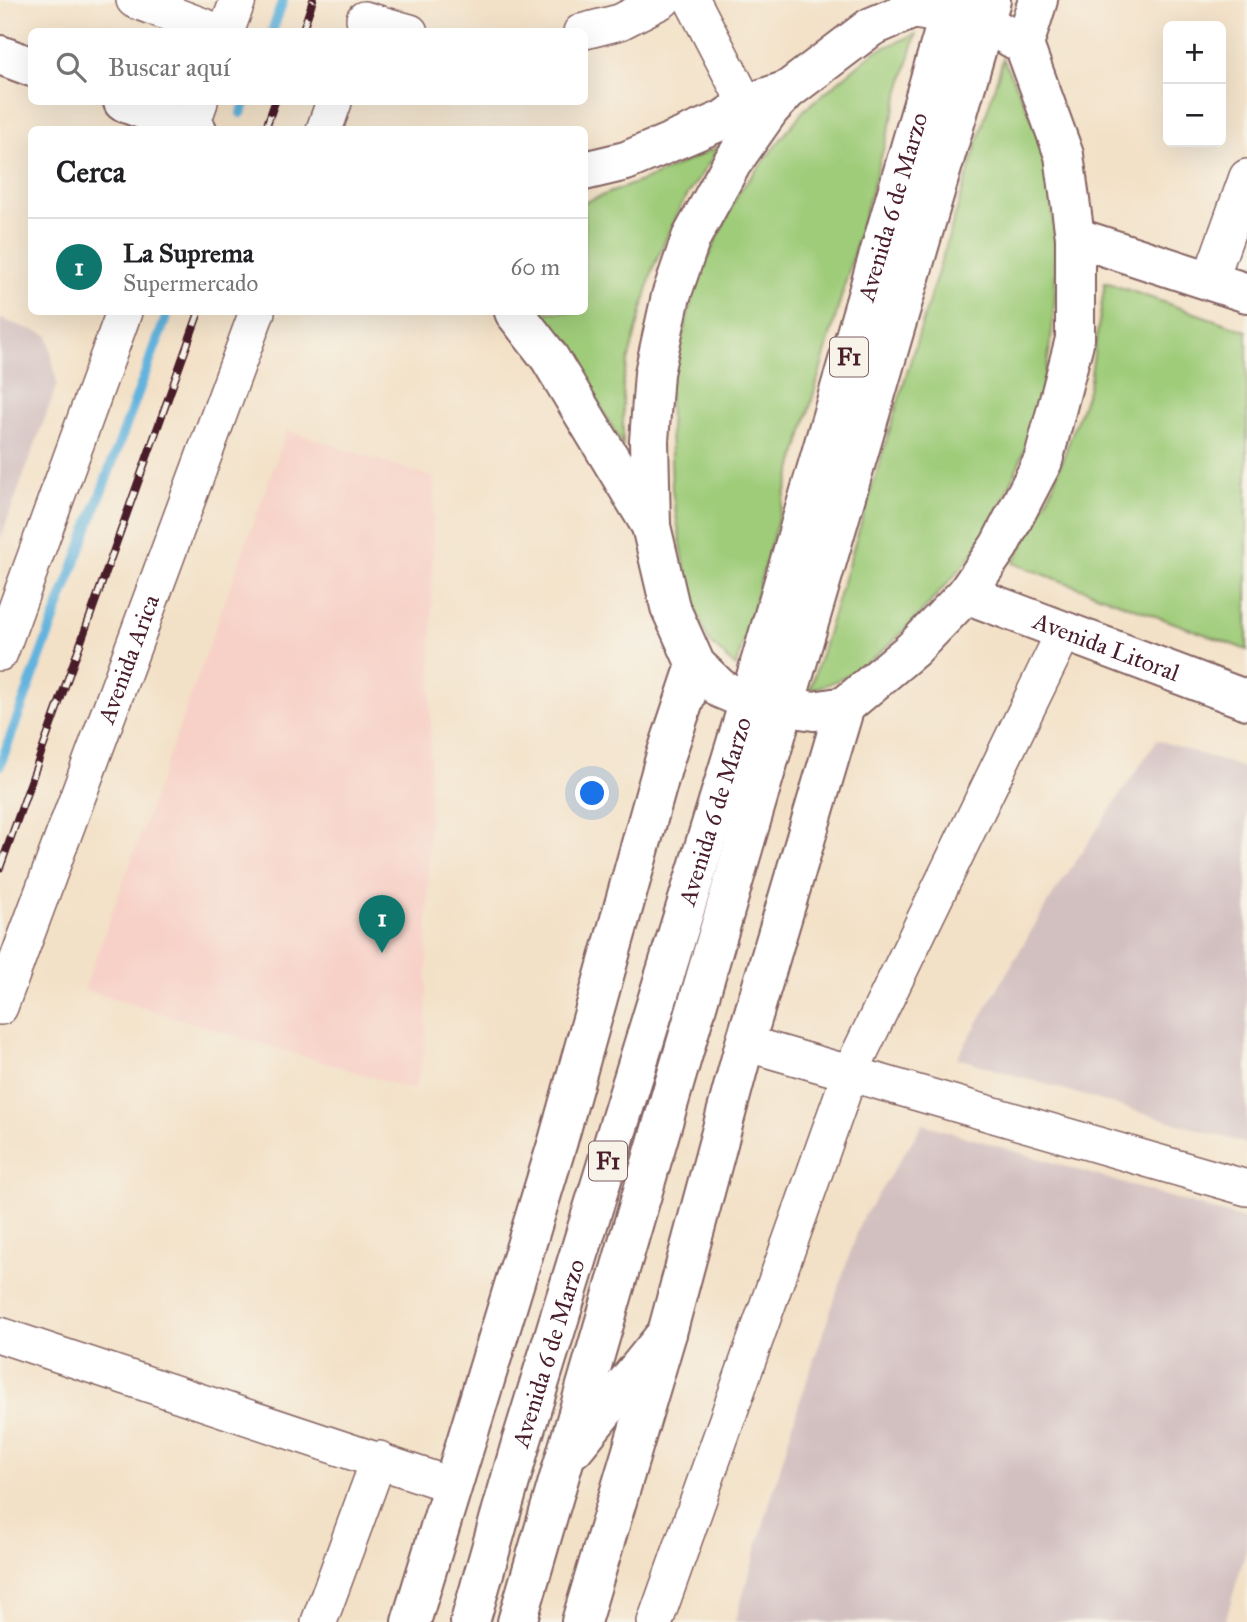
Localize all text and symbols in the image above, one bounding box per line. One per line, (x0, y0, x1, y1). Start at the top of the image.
map controls (1163, 21, 1226, 147)
button: + (1163, 21, 1226, 84)
search box (28, 28, 588, 105)
icon: search (52, 48, 90, 86)
text: Buscar aquí (108, 51, 230, 83)
button: − (1163, 84, 1226, 147)
street label: Avenida 6 de Marzo (851, 109, 934, 306)
text: Cerca (56, 154, 125, 190)
text: La Suprema (123, 237, 254, 269)
text: 1 (74, 253, 84, 281)
text: 60 m (511, 253, 560, 281)
text: Supermercado (123, 269, 258, 297)
road number: F1 (830, 338, 868, 376)
street label: Avenida Arica (91, 590, 166, 729)
street label: Avenida Litoral (1028, 605, 1184, 688)
street label: Avenida 6 de Marzo (672, 714, 758, 910)
your location (575, 776, 609, 810)
pin: 1 (359, 895, 405, 953)
road number: F1 (589, 1142, 627, 1180)
street label: Avenida 6 de Marzo (505, 1256, 592, 1452)

